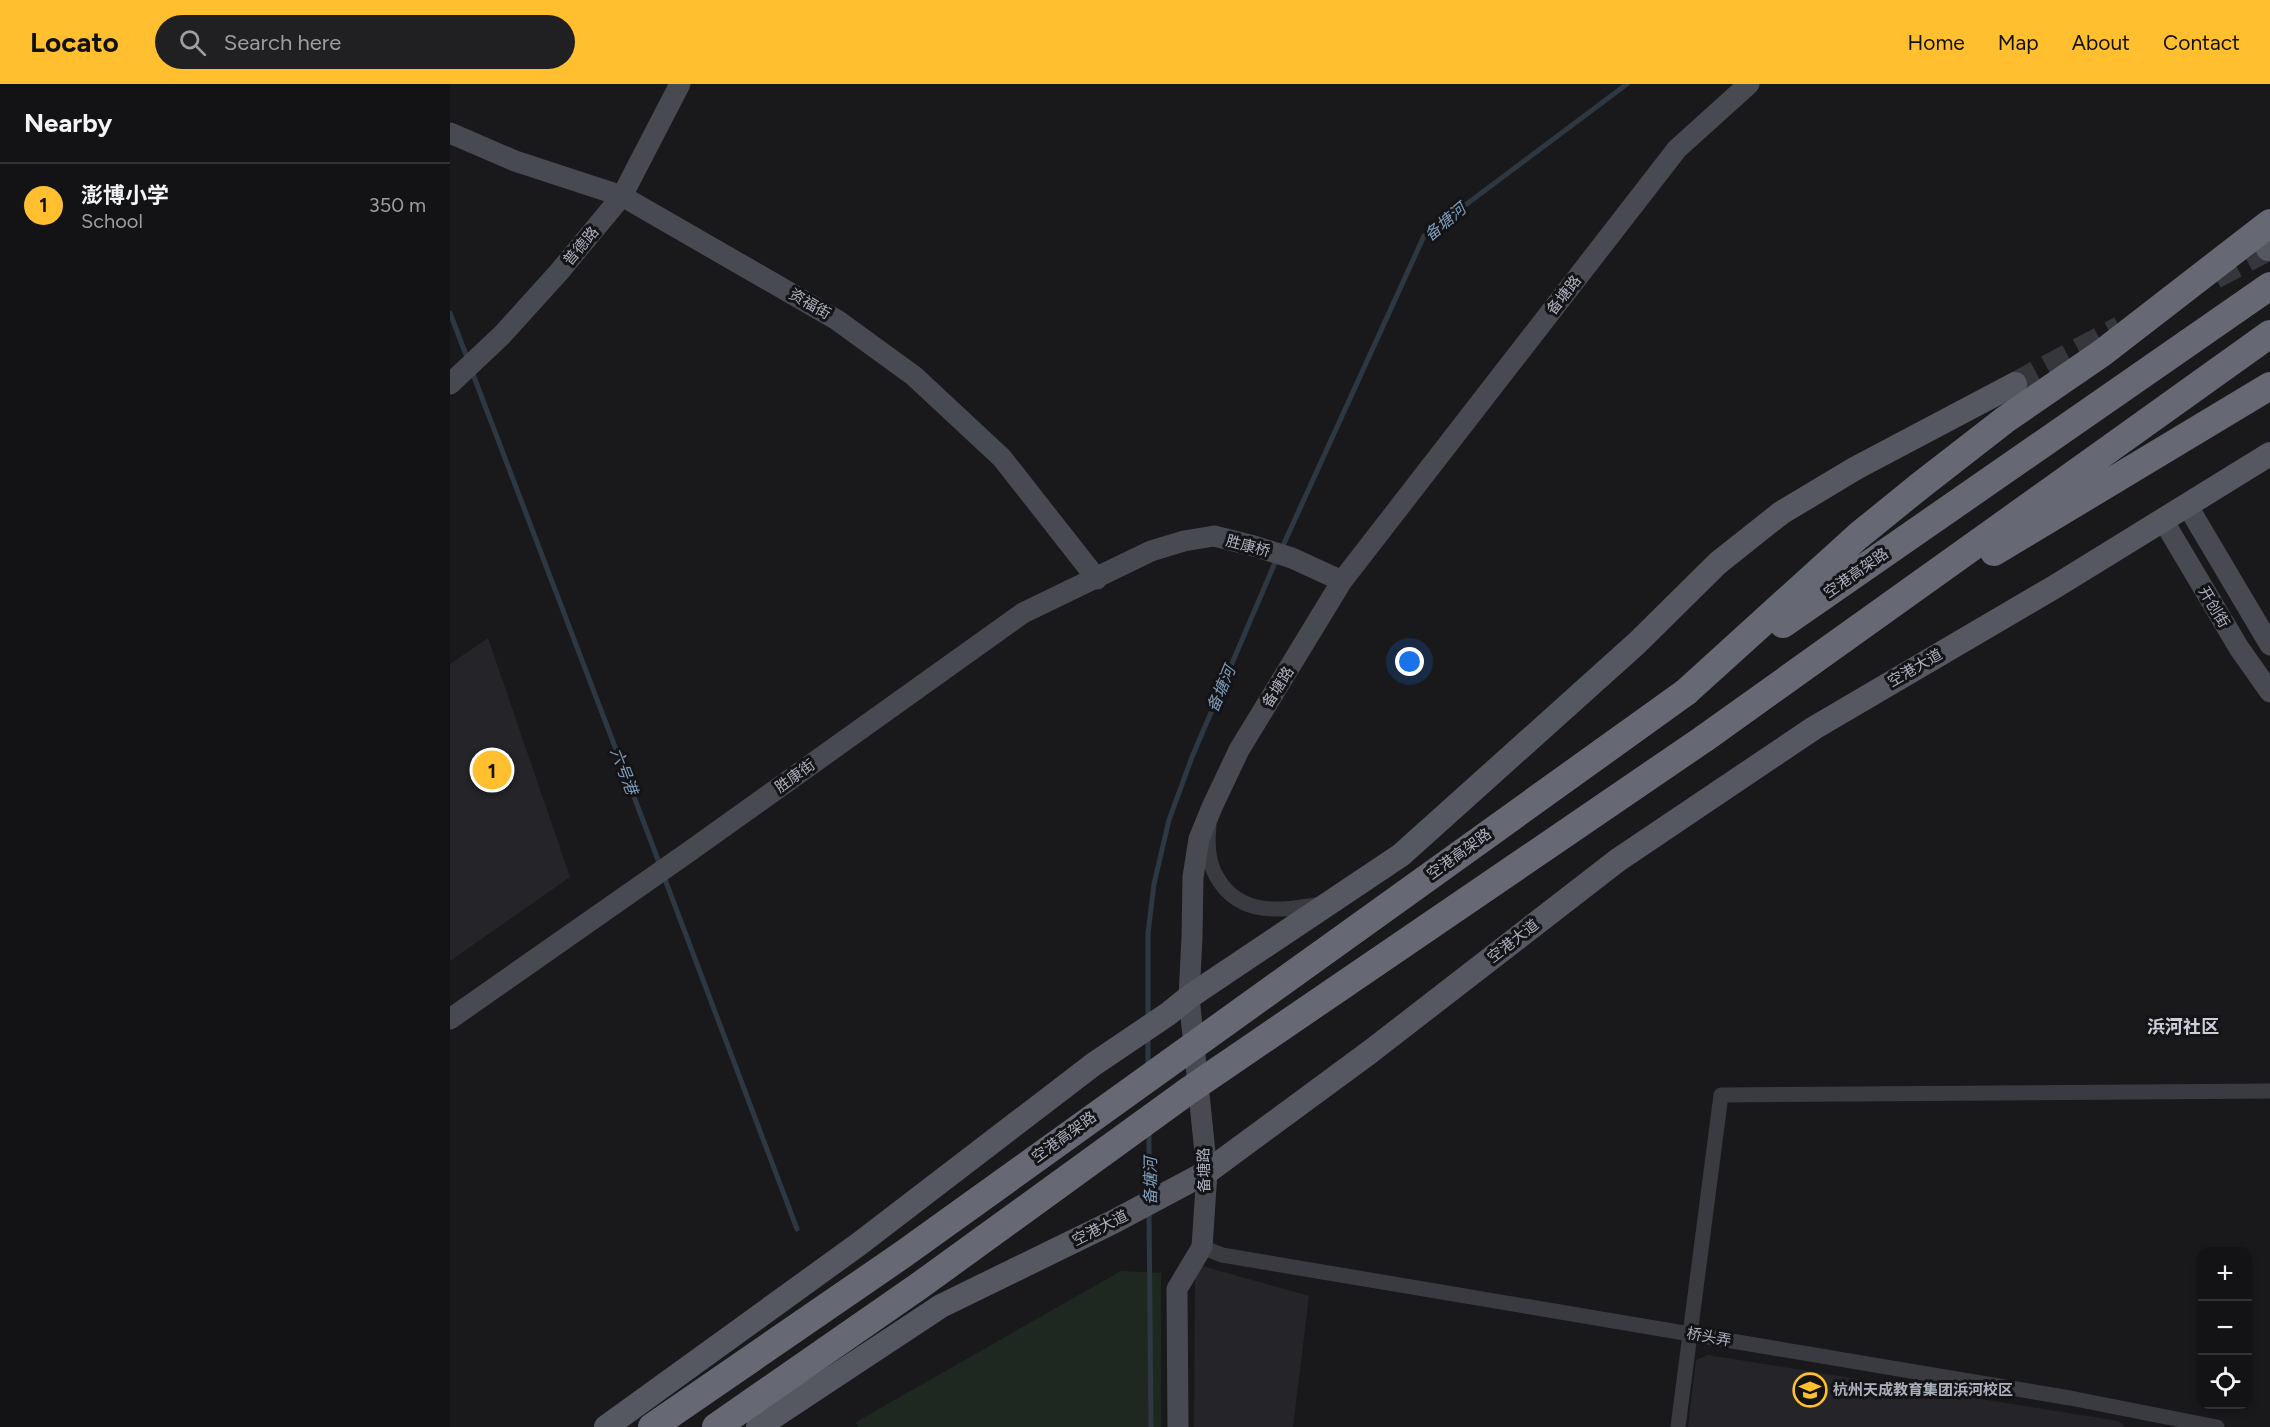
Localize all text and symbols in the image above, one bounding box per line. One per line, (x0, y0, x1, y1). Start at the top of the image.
search box (155, 15, 575, 69)
text: Locato (30, 25, 119, 59)
icon: search (176, 26, 209, 59)
text: Search here (224, 29, 341, 56)
text: Home (1908, 30, 1965, 55)
text: Map (1998, 30, 2039, 55)
text: About (2072, 30, 2130, 55)
text: Contact (2163, 30, 2240, 55)
text: Nearby (24, 107, 112, 139)
text: 澎博小学 (81, 182, 169, 209)
text: 1 (39, 193, 48, 217)
text: 350 m (369, 193, 426, 217)
water label: 备塘河 (1421, 197, 1472, 245)
text: School (81, 209, 143, 233)
street label: 普德路 (560, 223, 602, 269)
street label: 备塘路 (1543, 272, 1585, 318)
street label: 资福街 (786, 285, 834, 323)
street label: 胜康桥 (1224, 531, 1272, 561)
street label: 空港高架路 (1820, 544, 1892, 602)
street label: 开创街 (2195, 583, 2233, 631)
street label: 空港大道 (1885, 645, 1945, 691)
your location (1395, 647, 1424, 676)
water label: 备塘河 (1203, 660, 1240, 715)
street label: 备塘路 (1258, 663, 1298, 711)
water label: 六号港 (607, 745, 642, 799)
pin: 1 (472, 748, 512, 792)
street label: 胜康街 (772, 755, 818, 797)
street label: 空港高架路 (1423, 825, 1495, 883)
street label: 空港大道 (1484, 915, 1542, 967)
district label: 浜河社区 (2147, 1016, 2219, 1038)
street label: 空港高架路 (1028, 1108, 1100, 1166)
street label: 备塘路 (1195, 1147, 1213, 1193)
water label: 备塘河 (1141, 1154, 1160, 1205)
street label: 空港大道 (1069, 1206, 1131, 1250)
map controls (2198, 1247, 2252, 1409)
button: + (2198, 1247, 2252, 1301)
button: − (2198, 1301, 2252, 1355)
street label: 桥头弄 (1685, 1324, 1733, 1350)
button: locate (2198, 1355, 2252, 1409)
school or university icon: 杭州天成教育集团浜河校区 (1792, 1372, 1828, 1408)
place label: 杭州天成教育集团浜河校区 (1833, 1381, 2013, 1399)

